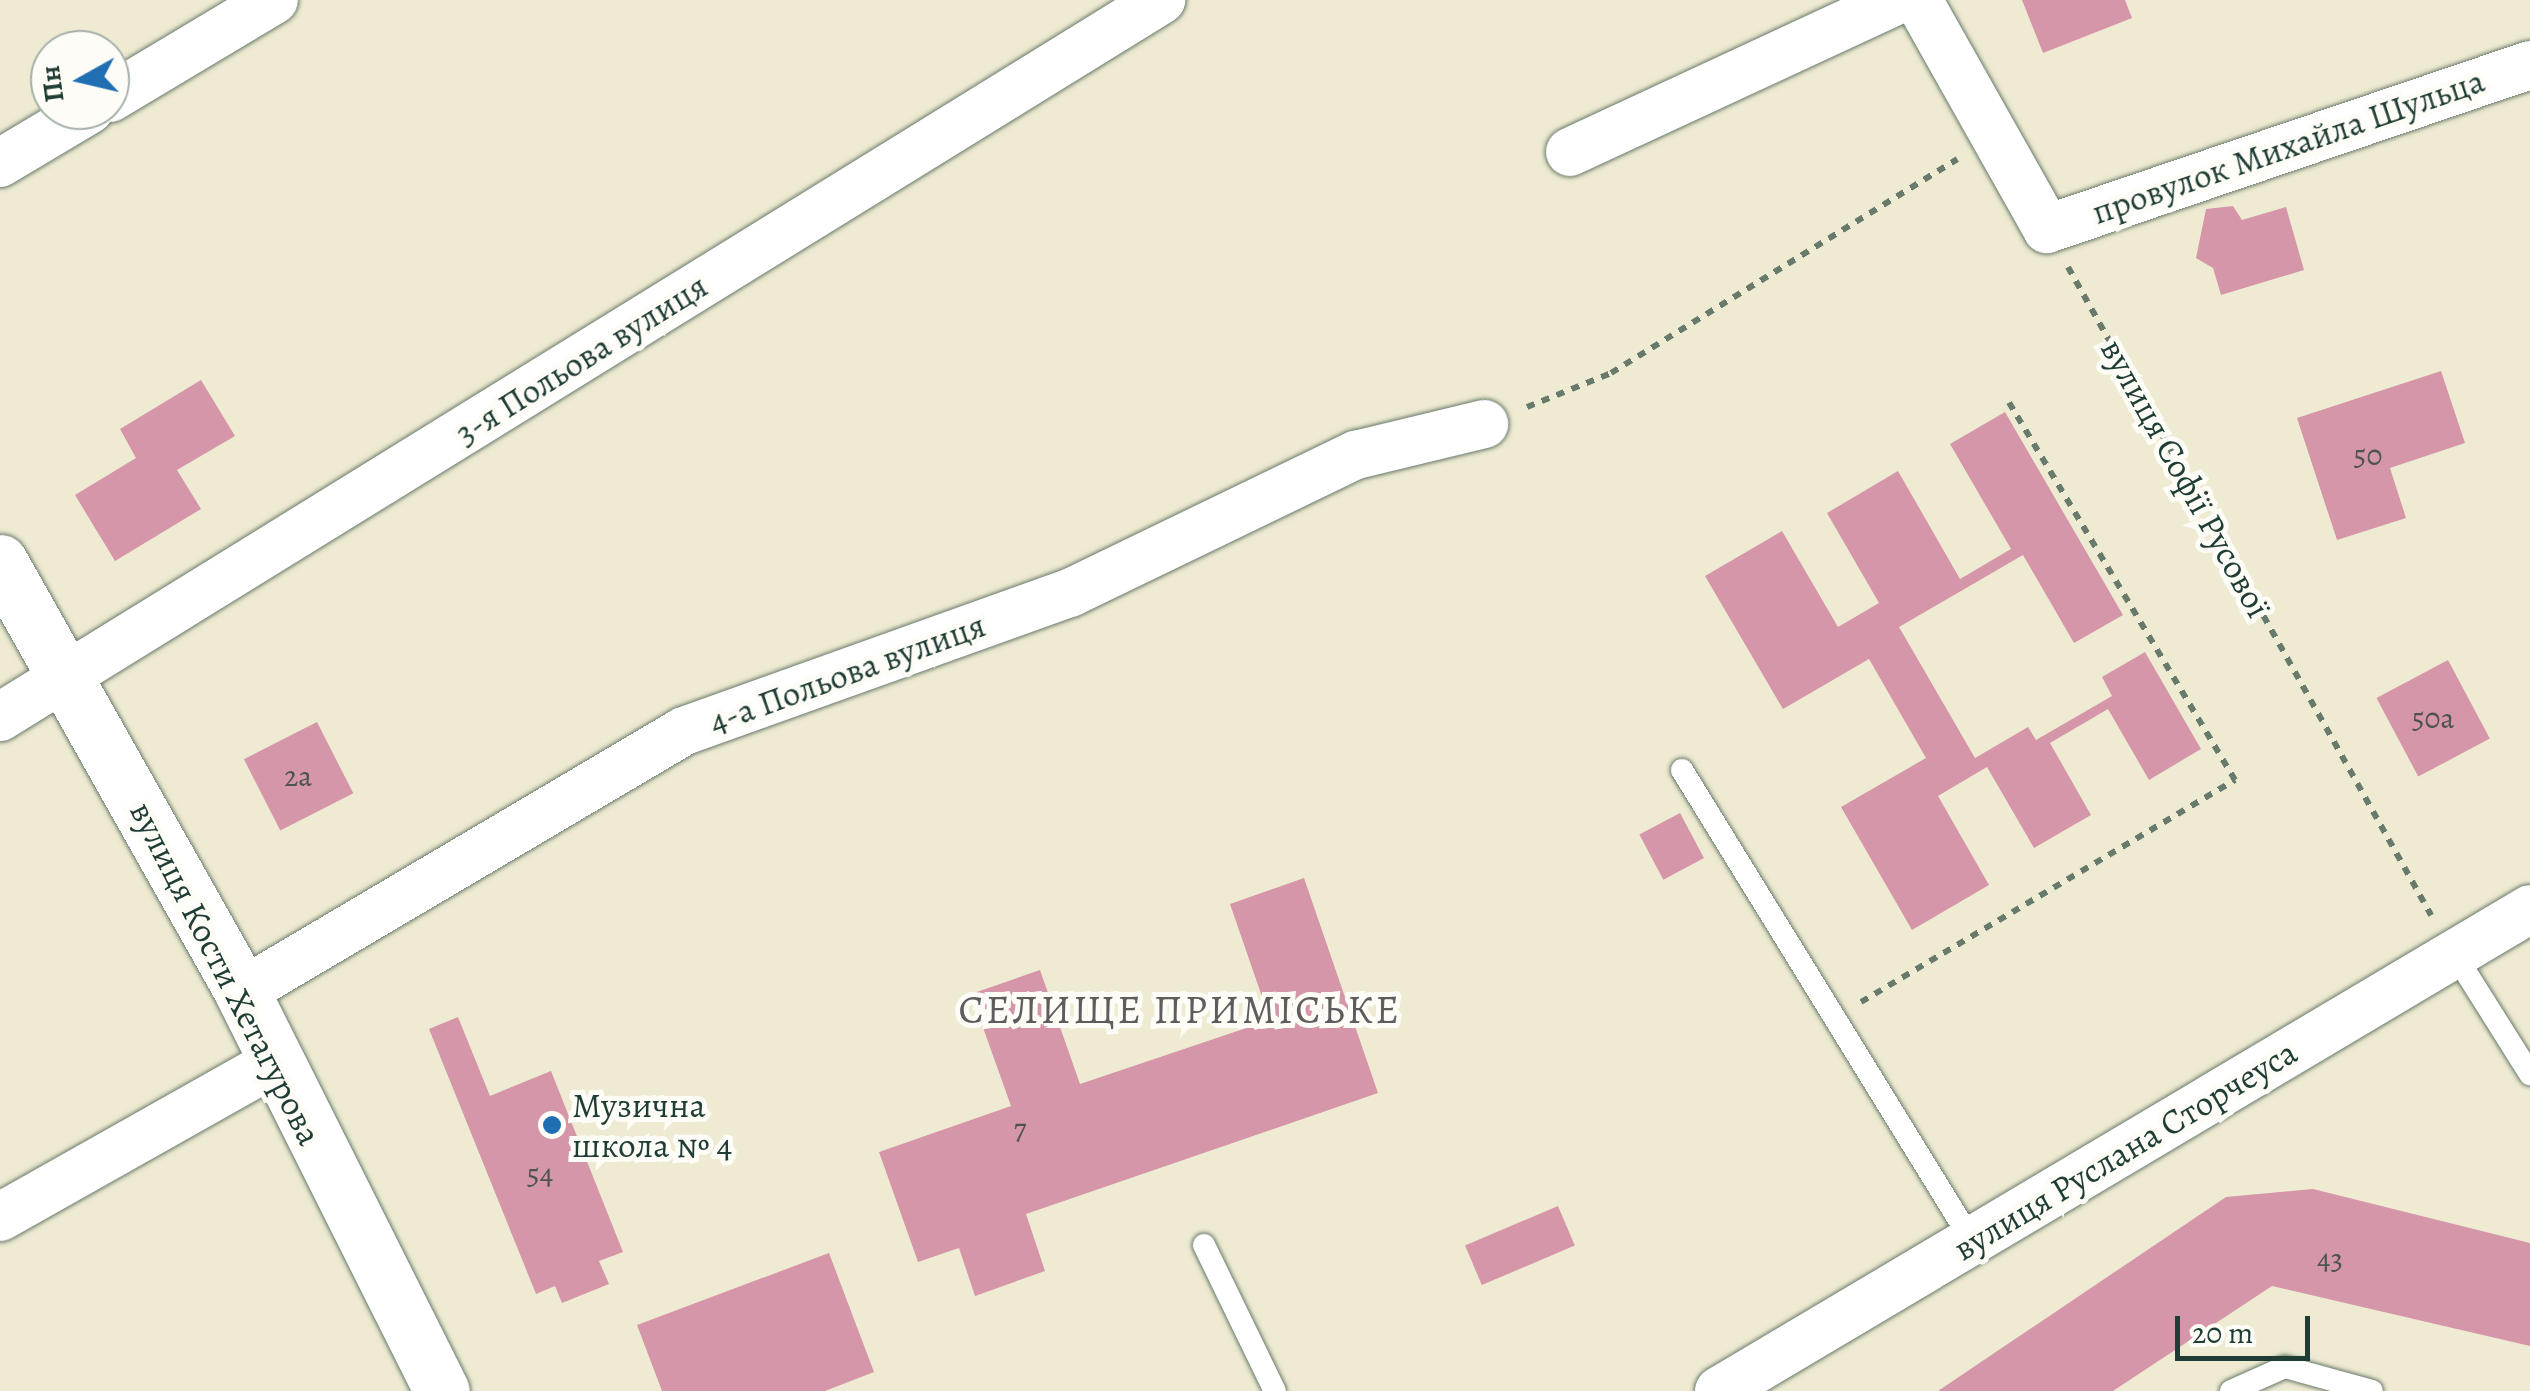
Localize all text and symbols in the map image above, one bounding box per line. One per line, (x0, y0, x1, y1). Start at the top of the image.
north arrow (30, 30, 130, 130)
street label: провулок Михайла Шульца (2086, 59, 2490, 233)
text: Пн (31, 63, 74, 105)
street label: 3-я Польова вулиця (447, 264, 715, 454)
street label: вулиця Софії Русової (2092, 331, 2280, 625)
house number: 50 (2354, 437, 2382, 473)
street label: 4-а Польова вулиця (703, 604, 991, 742)
house number: 50а (2412, 700, 2454, 736)
house number: 2а (284, 758, 312, 794)
street label: вулиця Кости Хетагурова (121, 794, 331, 1152)
district label: СЕЛИЩЕ ПРИМІСЬКЕ (959, 986, 1401, 1034)
street label: вулиця Руслана Сторчеуса (1946, 1031, 2304, 1269)
place label: Музична школа № 4 (572, 1084, 732, 1166)
house number: 7 (1014, 1111, 1026, 1147)
marker: Музична школа № 4 (541, 1114, 563, 1136)
house number: 54 (527, 1156, 553, 1192)
house number: 43 (2317, 1241, 2343, 1277)
scale bar (2180, 1296, 2315, 1358)
text: 20 m (2192, 1313, 2253, 1353)

